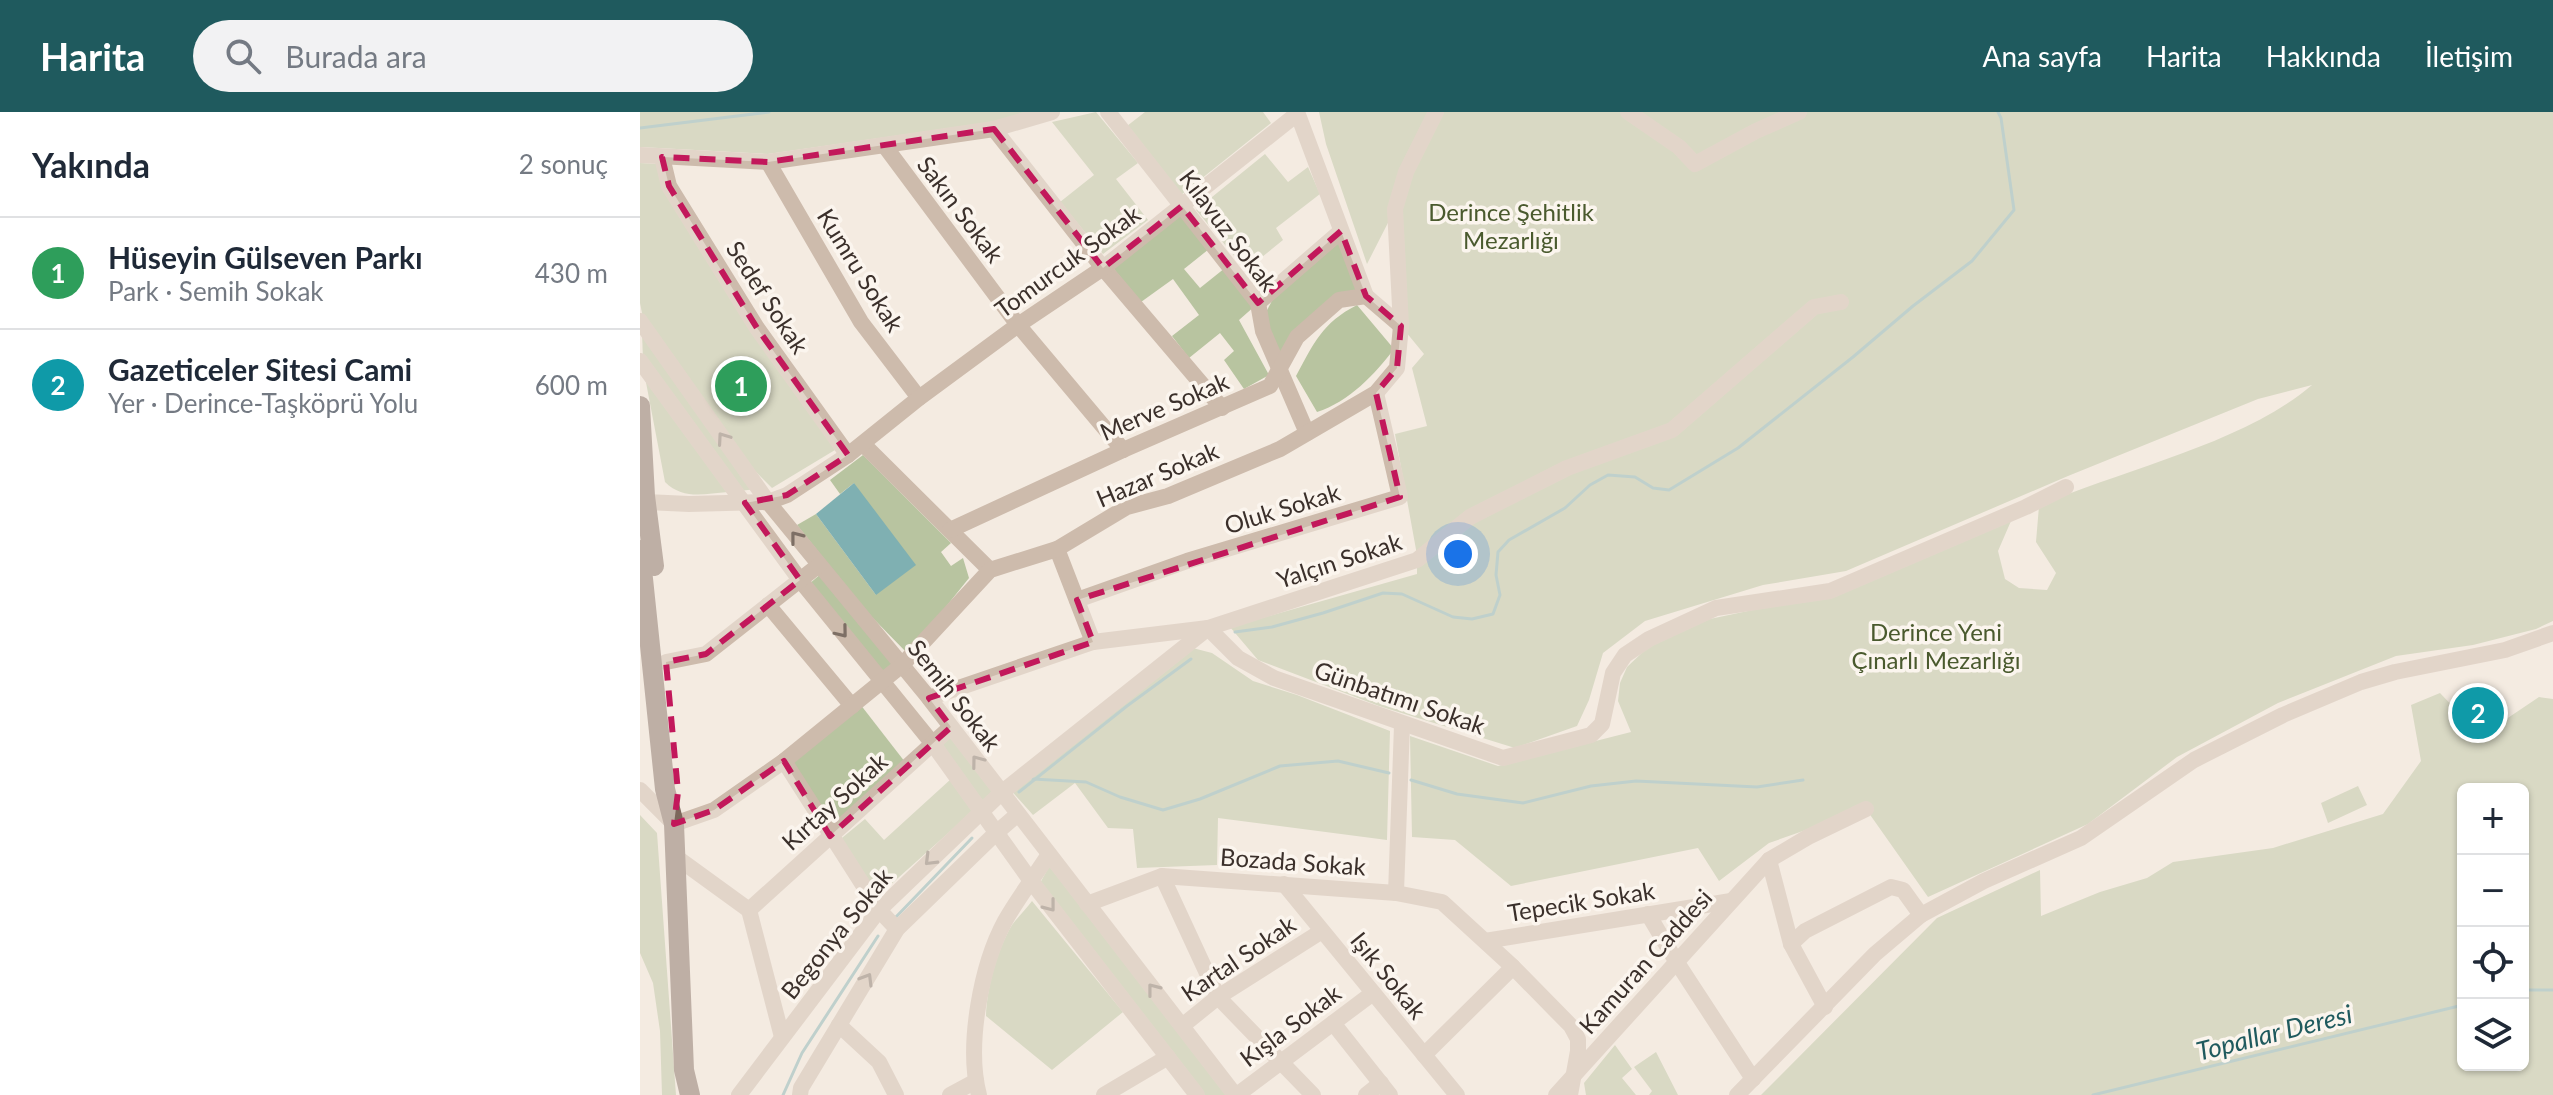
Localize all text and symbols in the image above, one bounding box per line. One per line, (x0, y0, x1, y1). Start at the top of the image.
search box (193, 20, 753, 92)
text: Harita (40, 33, 145, 79)
icon: search (221, 34, 265, 78)
text: Burada ara (285, 38, 427, 74)
text: Ana sayfa (1983, 39, 2102, 73)
text: Harita (2146, 39, 2222, 73)
text: Hakkında (2266, 39, 2381, 73)
text: İletişim (2425, 39, 2513, 73)
text: Yakında (32, 144, 150, 185)
text: 2 sonuç (519, 148, 608, 180)
street label: Sakın Sokak (912, 150, 1011, 268)
street label: Kılavuz Sokak (1174, 164, 1285, 297)
park label: Derince Şehitlik Mezarlığı (1428, 197, 1595, 254)
street label: Tomurcuk Sokak (989, 198, 1146, 323)
street label: Kumru Sokak (812, 203, 911, 338)
street label: Sedef Sokak (721, 235, 816, 359)
text: Hüseyin Gülseven Parkı (108, 239, 423, 275)
text: 1 (50, 257, 66, 289)
text: 430 m (535, 257, 608, 289)
text: Park · Semih Sokak (108, 275, 324, 307)
text: Gazeticeler Sitesi Cami (108, 351, 412, 387)
pin: 1 (715, 356, 767, 416)
street label: Merve Sokak (1095, 366, 1233, 446)
text: 2 (50, 369, 66, 401)
text: 600 m (535, 369, 608, 401)
text: Yer · Derince-Taşköprü Yolu (108, 387, 418, 419)
one-way arrow (718, 433, 733, 447)
street label: Hazar Sokak (1092, 435, 1223, 513)
street label: Oluk Sokak (1221, 476, 1344, 539)
street label: Yalçın Sokak (1273, 526, 1406, 594)
one-way arrow (792, 531, 806, 546)
your location (1438, 534, 1478, 574)
park label: Derince Yeni Çınarlı Mezarlığı (1851, 617, 2021, 674)
one-way arrow (833, 623, 847, 638)
street label: Semih Sokak (902, 633, 1008, 757)
street label: Günbatımı Sokak (1311, 654, 1490, 740)
pin: 2 (2452, 683, 2504, 743)
street label: Kırtay Sokak (775, 746, 893, 856)
one-way arrow (972, 756, 987, 770)
map controls (2457, 783, 2529, 1071)
button: + (2457, 783, 2529, 855)
street label: Bozada Sokak (1219, 841, 1368, 881)
one-way arrow (925, 851, 939, 865)
button: − (2457, 855, 2529, 927)
street label: Begonya Sokak (774, 861, 898, 1004)
street label: Tepecik Sokak (1505, 875, 1657, 927)
street label: Kamuran Caddesi (1572, 883, 1718, 1039)
one-way arrow (1041, 897, 1055, 912)
street label: Kartal Sokak (1175, 909, 1301, 1007)
street label: Işık Sokak (1345, 926, 1433, 1025)
button: locate (2457, 927, 2529, 999)
one-way arrow (857, 974, 872, 988)
street label: Kışla Sokak (1234, 977, 1347, 1072)
one-way arrow (1148, 984, 1163, 998)
water label: Topallar Deresi (2193, 997, 2355, 1067)
button: layers (2457, 999, 2529, 1071)

